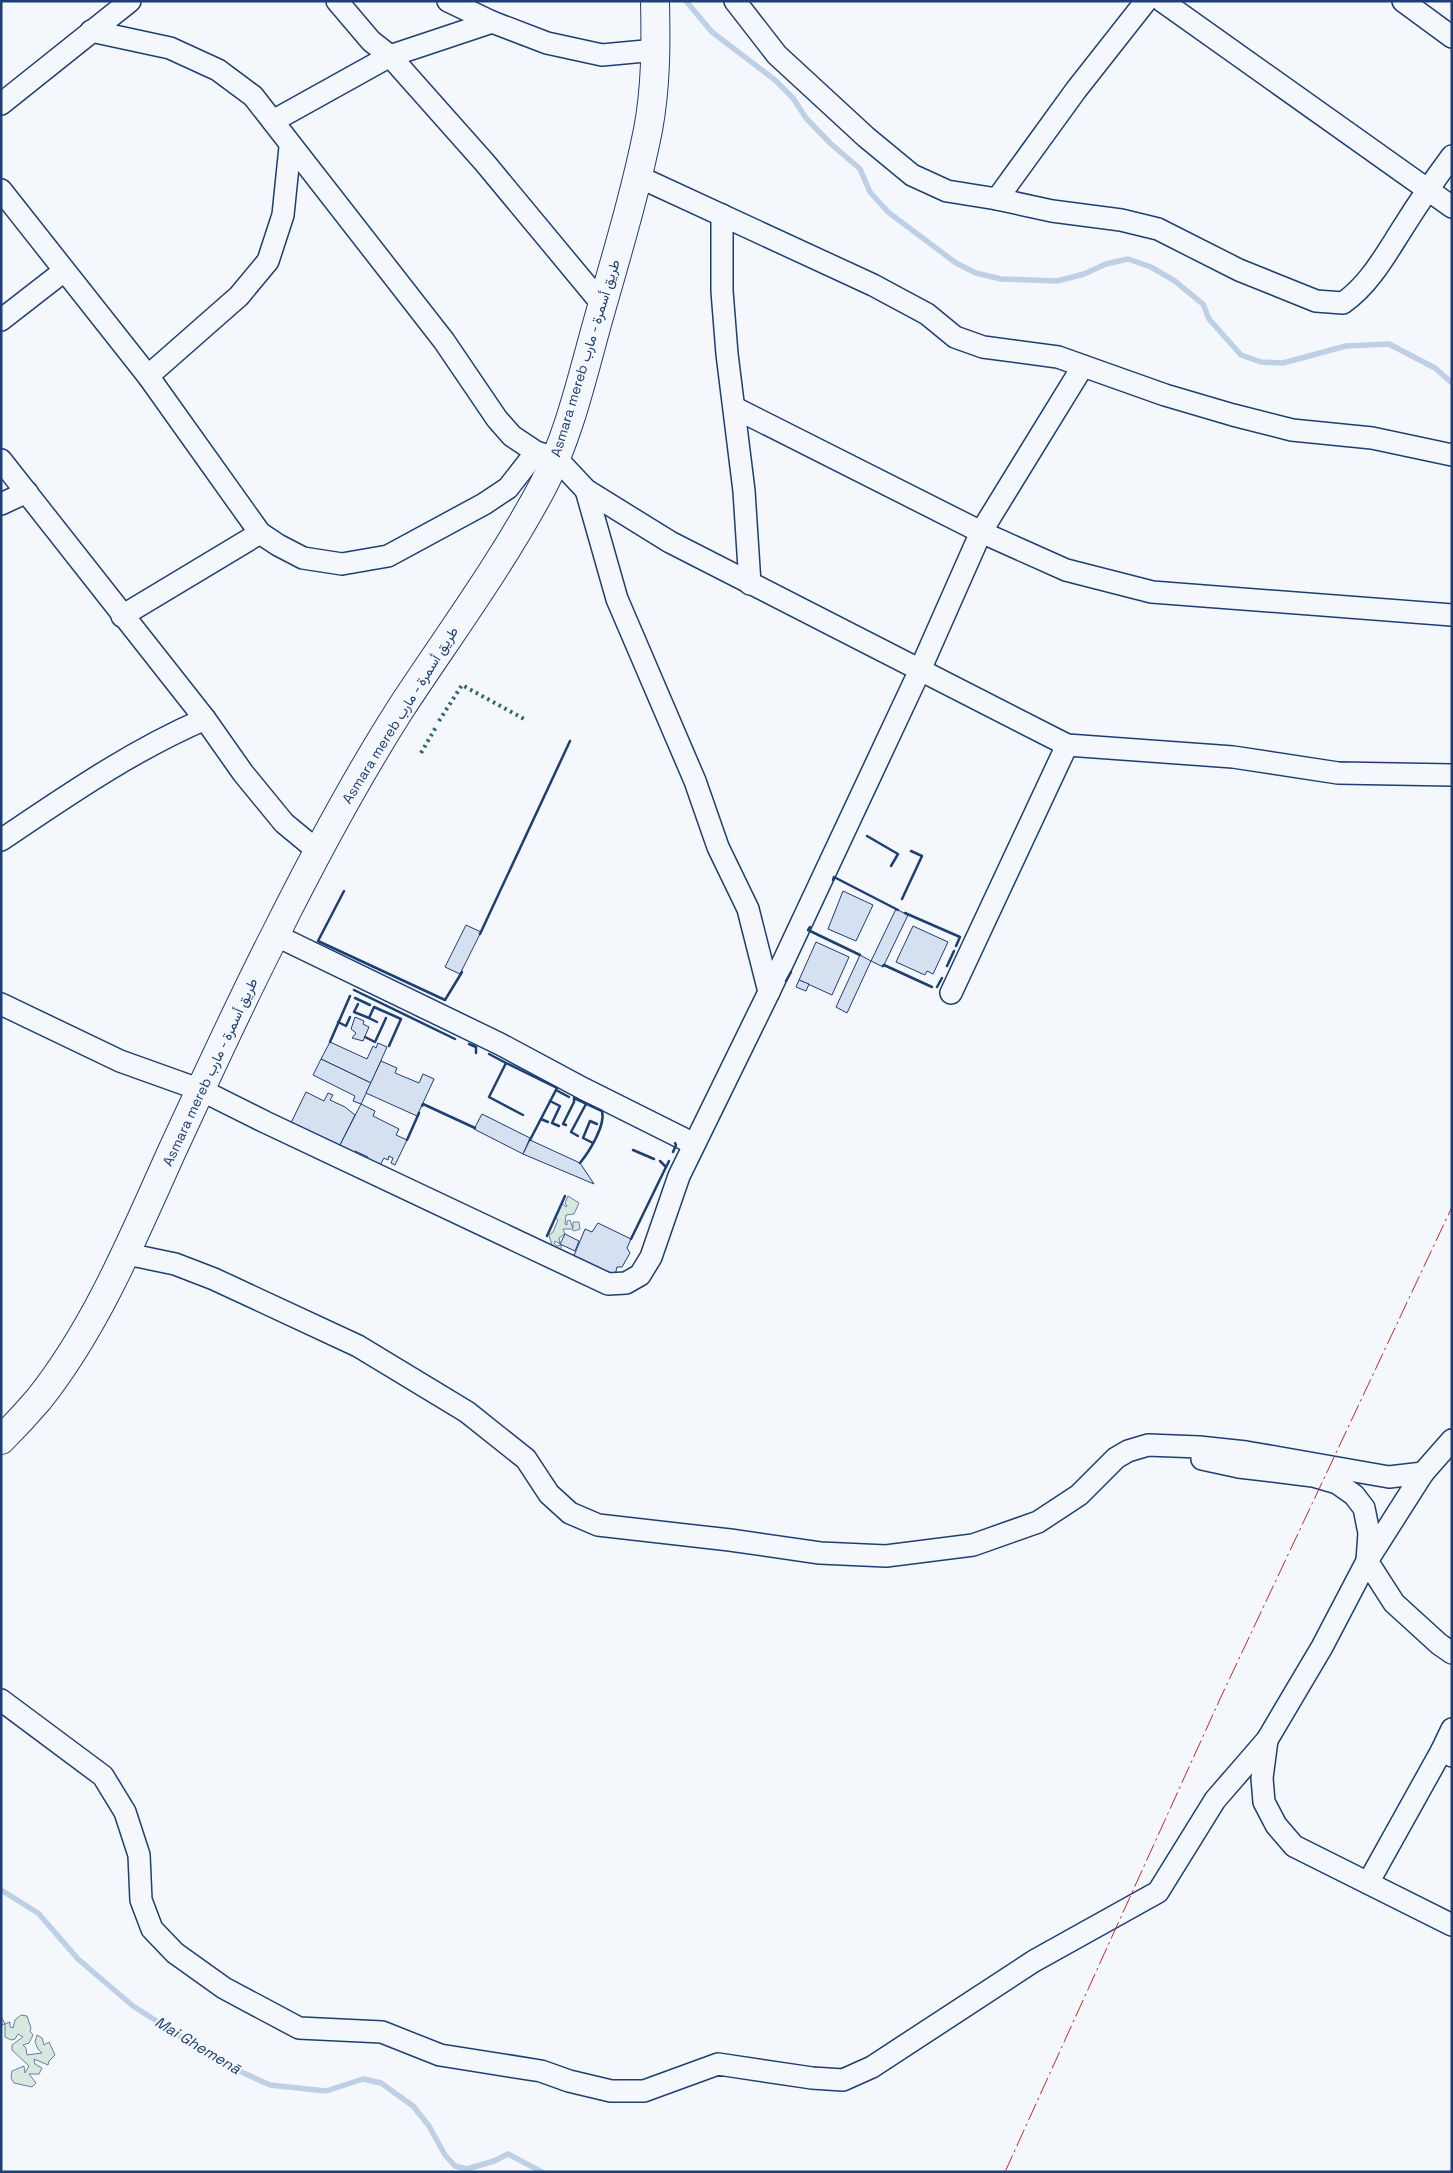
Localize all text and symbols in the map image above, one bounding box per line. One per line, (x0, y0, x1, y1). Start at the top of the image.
street label: Asmara mereb طريق أسمرة - مارب (546, 257, 624, 459)
street label: Asmara mereb طريق أسمرة - مارب (338, 623, 462, 807)
street label: Asmara mereb طريق أسمرة - مارب (158, 975, 262, 1169)
water label: Mai Ghemenā (152, 2012, 245, 2078)

